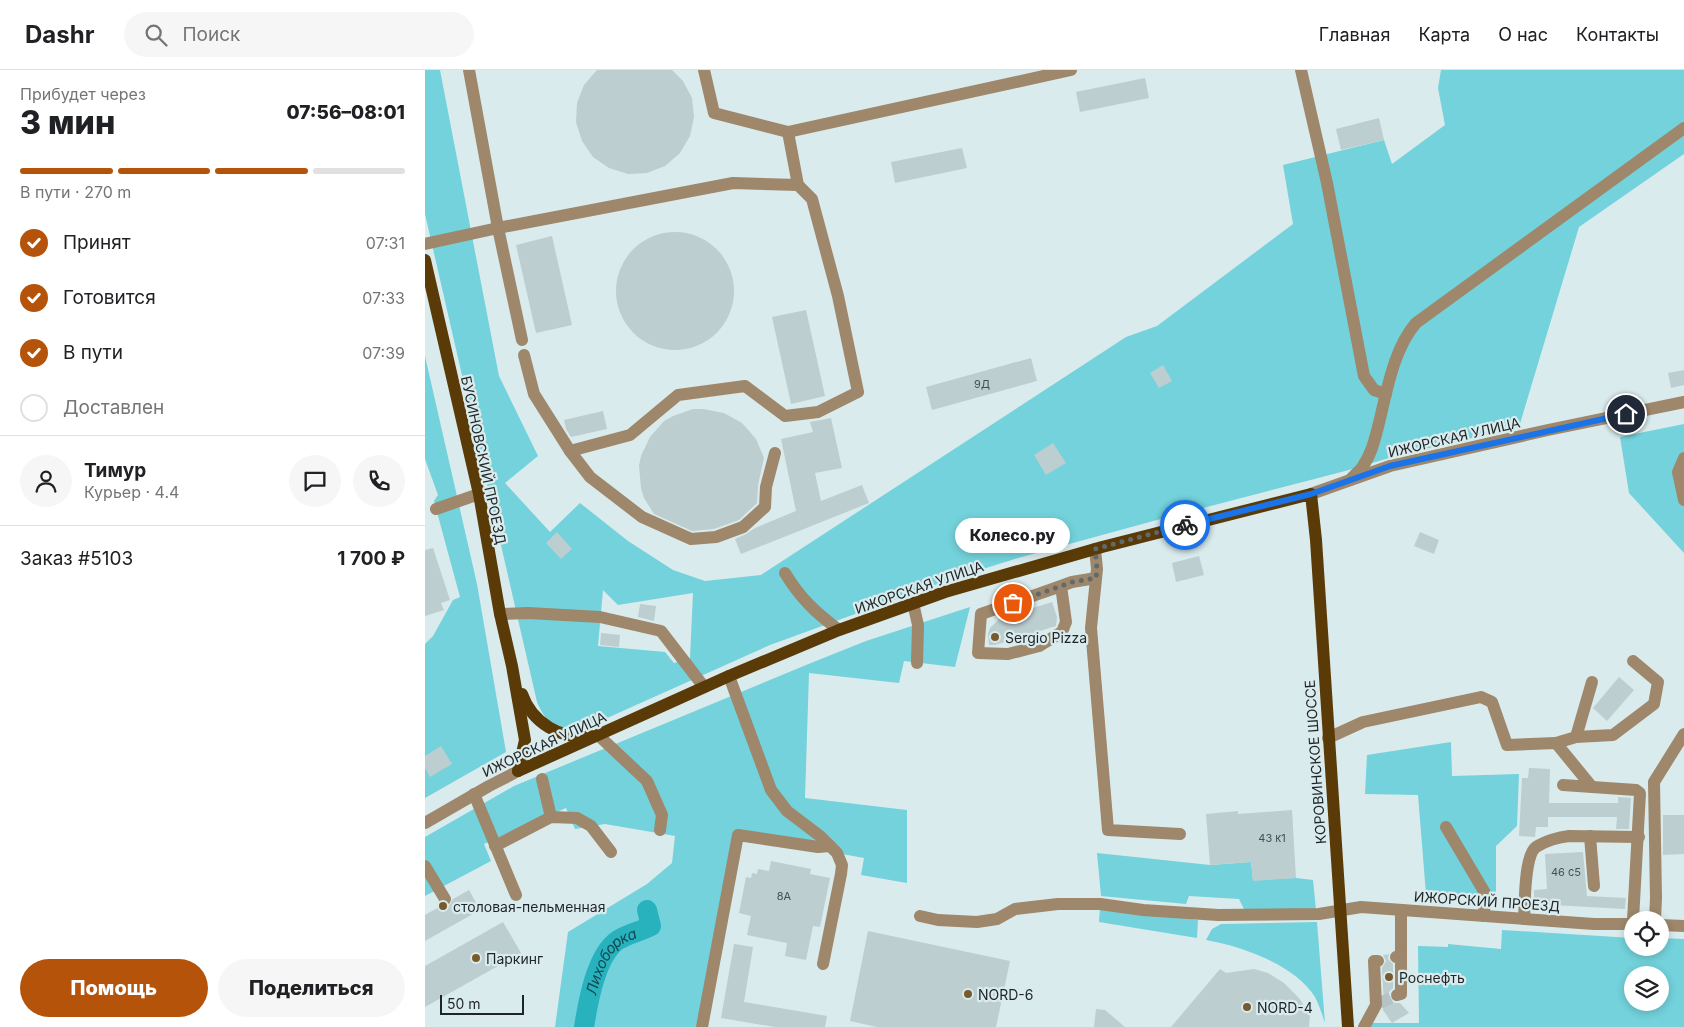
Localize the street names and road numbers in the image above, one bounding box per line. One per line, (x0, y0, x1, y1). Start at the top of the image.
street label: БУСИНОВСКИЙ ПРОЕЗД (458, 374, 511, 546)
street label: ИЖОРСКАЯ УЛИЦА (1386, 413, 1522, 460)
street label: ИЖОРСКАЯ УЛИЦА (852, 557, 986, 617)
street label: КОРОВИНСКОЕ ШОССЕ (1301, 679, 1329, 845)
street label: ИЖОРСКАЯ УЛИЦА (479, 708, 609, 780)
street label: ИЖОРСКИЙ ПРОЕЗД (1413, 886, 1561, 915)

